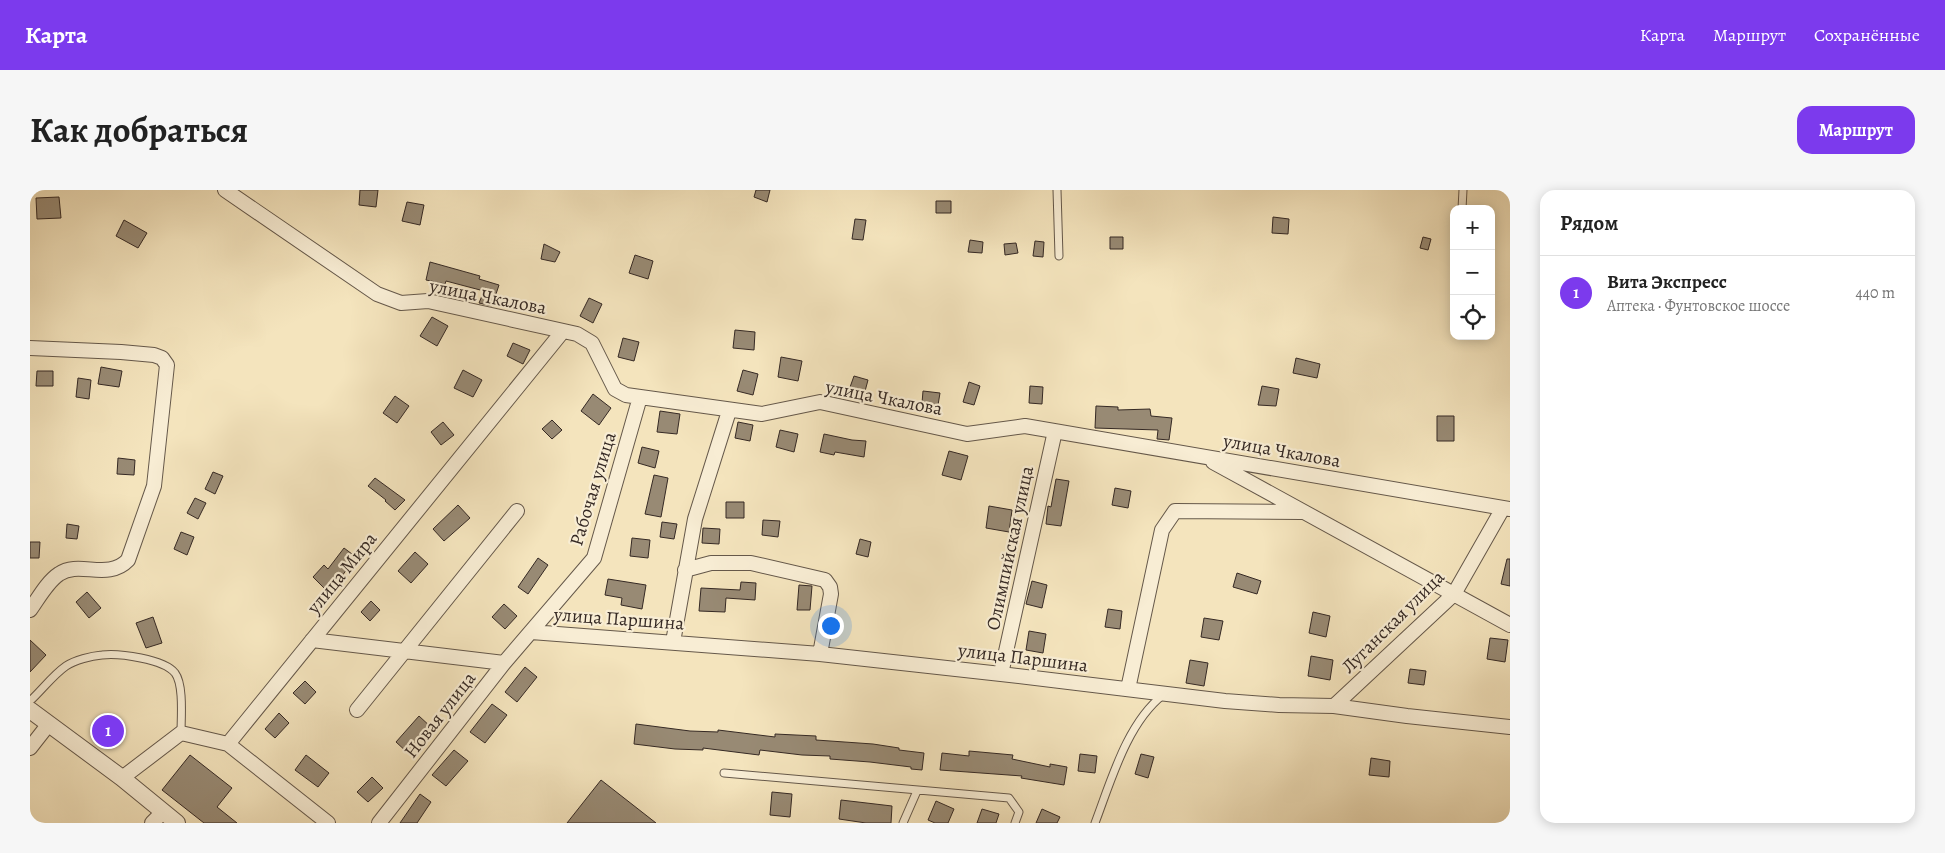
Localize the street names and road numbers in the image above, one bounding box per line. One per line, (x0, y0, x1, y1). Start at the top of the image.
street label: улица Чкалова (426, 273, 549, 321)
street label: улица Чкалова (822, 374, 945, 422)
street label: улица Чкалова (1220, 428, 1343, 474)
street label: Рабочая улица (563, 429, 623, 549)
street label: Олимпийская улица (980, 463, 1040, 633)
street label: улица Мира (300, 527, 383, 620)
street label: Луганская улица (1336, 565, 1450, 679)
street label: улица Паршина (552, 601, 685, 637)
street label: улица Паршина (956, 637, 1090, 679)
street label: Новая улица (398, 666, 482, 764)

